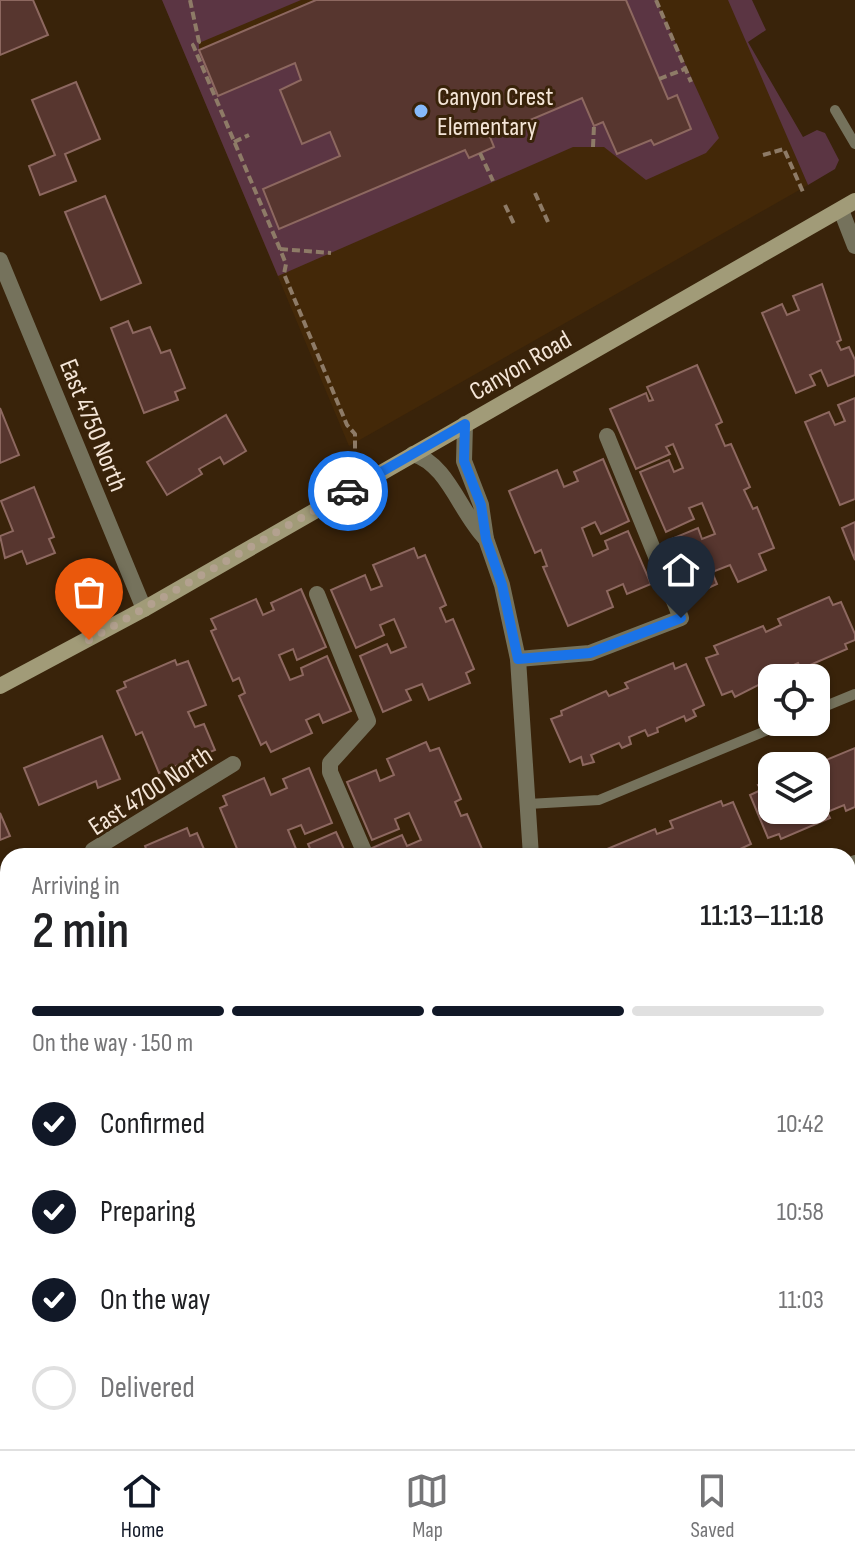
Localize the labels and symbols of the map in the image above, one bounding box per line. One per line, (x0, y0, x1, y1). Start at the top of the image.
place label: Canyon Crest Elementary (437, 82, 553, 143)
marker: Canyon Crest Elementary (412, 102, 430, 120)
street label: Canyon Road (464, 325, 577, 408)
street label: East 4750 North (52, 355, 133, 496)
courier (308, 451, 388, 531)
pin (647, 536, 715, 618)
pin (55, 558, 123, 640)
street label: East 4700 North (83, 740, 218, 843)

